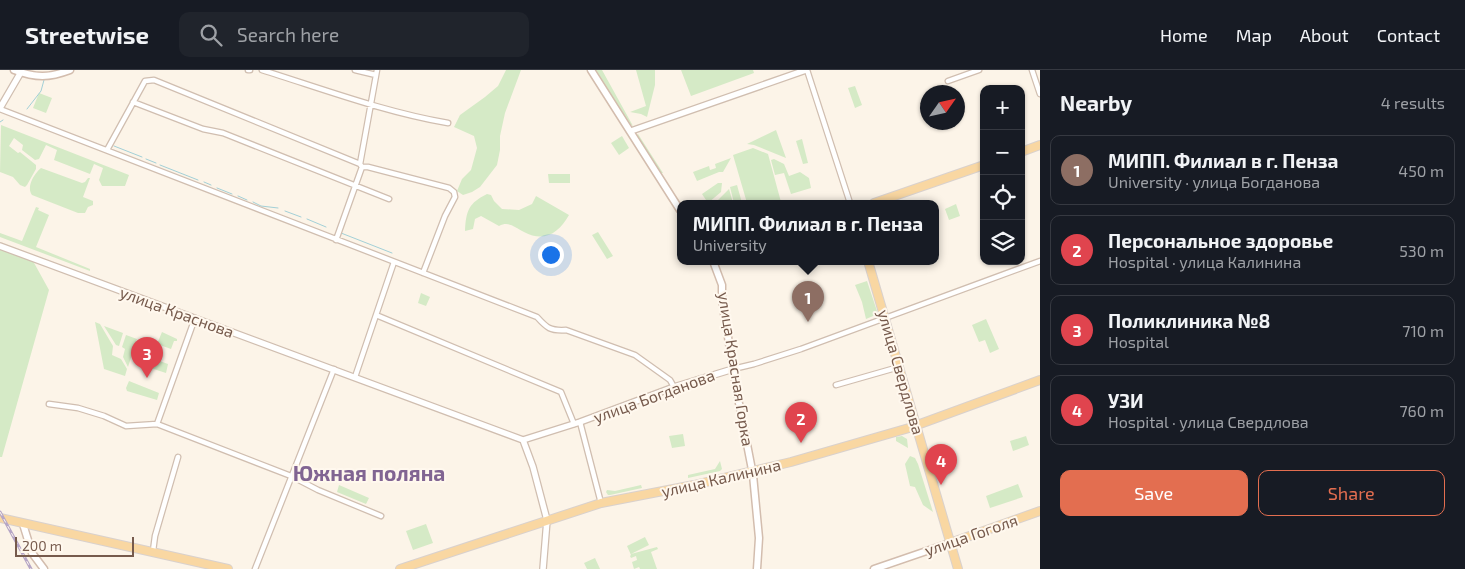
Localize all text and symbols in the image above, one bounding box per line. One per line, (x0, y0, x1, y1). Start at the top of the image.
search box (179, 12, 529, 57)
text: Streetwise (25, 20, 149, 49)
icon: search (197, 21, 225, 49)
text: Search here (237, 23, 339, 46)
text: Home (1160, 24, 1208, 46)
text: Map (1236, 24, 1272, 46)
text: About (1300, 24, 1349, 46)
text: Contact (1377, 24, 1440, 46)
north arrow (920, 85, 965, 130)
map controls (980, 85, 1025, 265)
button: + (980, 85, 1025, 130)
text: Nearby (1060, 90, 1132, 115)
text: 4 results (1381, 93, 1445, 112)
button: − (980, 130, 1025, 175)
text: МИПП. Филиал в г. Пенза (1108, 149, 1338, 172)
text: 1 (1074, 161, 1080, 180)
text: 450 m (1398, 161, 1444, 180)
text: University · улица Богданова (1108, 172, 1320, 191)
button: locate (980, 175, 1025, 220)
popup (677, 200, 939, 265)
text: МИПП. Филиал в г. Пенза (693, 212, 923, 235)
button: layers (980, 220, 1025, 265)
text: Персональное здоровье (1108, 229, 1333, 252)
text: University (693, 235, 767, 254)
text: 2 (1072, 241, 1082, 260)
text: 530 m (1399, 241, 1444, 260)
your location (538, 242, 564, 268)
text: Hospital · улица Калинина (1108, 252, 1301, 271)
pin: 1 (792, 281, 824, 322)
street label: улица Краснова (117, 282, 237, 342)
street label: улица Красная Горка (714, 290, 758, 448)
street label: улица Свердлова (874, 307, 928, 437)
text: Поликлиника №8 (1108, 309, 1270, 332)
text: 3 (1072, 321, 1082, 340)
text: 710 m (1402, 321, 1444, 340)
text: Hospital (1108, 332, 1169, 351)
pin: 3 (131, 337, 163, 378)
street label: улица Богданова (591, 365, 717, 427)
text: УЗИ (1108, 389, 1144, 412)
text: 4 (1072, 401, 1082, 420)
text: 760 m (1399, 401, 1444, 420)
pin: 2 (785, 402, 817, 443)
text: Hospital · улица Свердлова (1108, 412, 1309, 431)
pin: 4 (925, 444, 957, 485)
street label: улица Калинина (659, 455, 783, 501)
district label: Южная поляна (293, 460, 445, 485)
button: Save (1060, 470, 1248, 516)
button: Share (1258, 470, 1445, 516)
street label: улица Гоголя (922, 510, 1020, 560)
scale bar (15, 534, 134, 557)
text: 200 m (22, 537, 62, 554)

